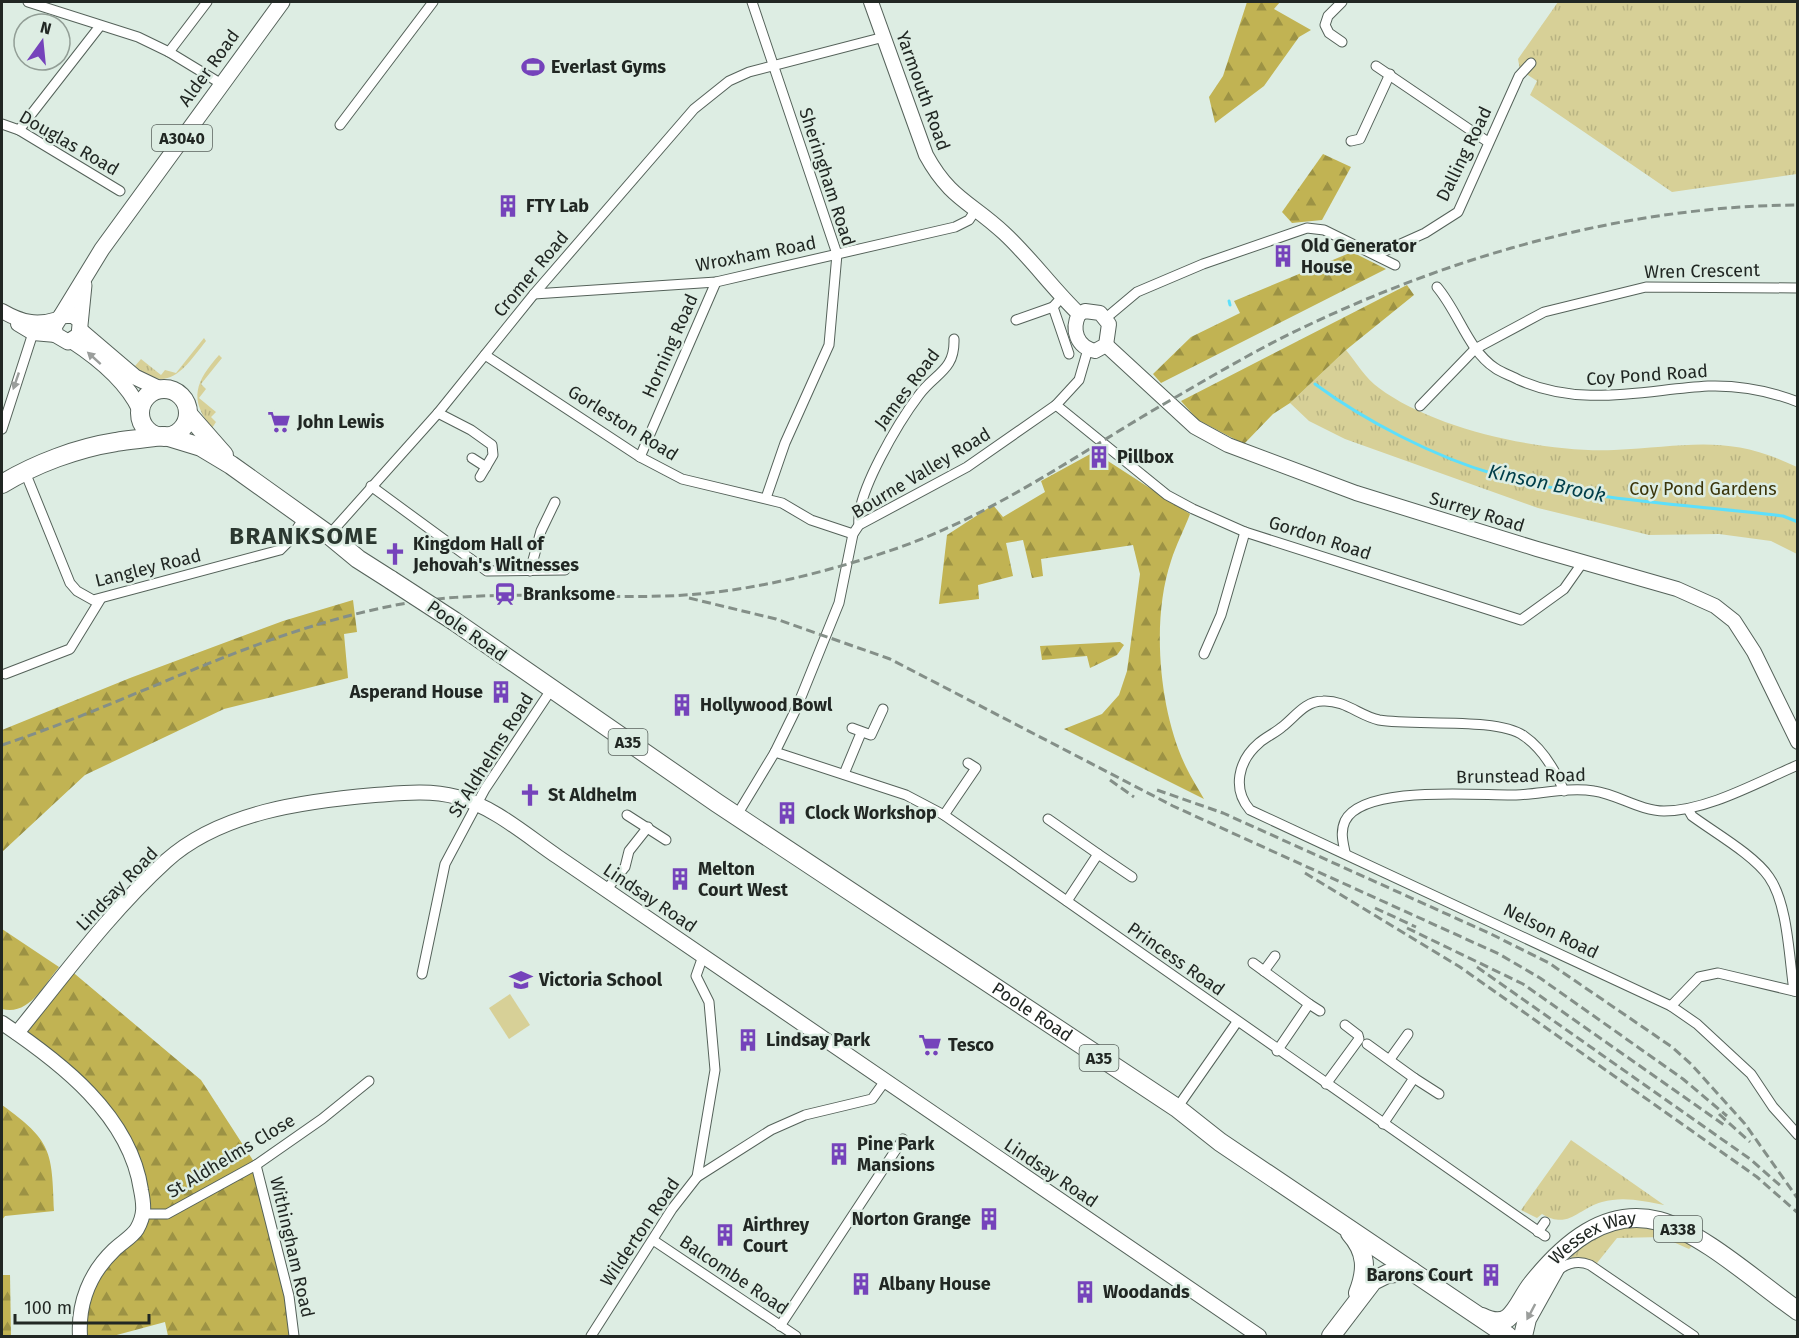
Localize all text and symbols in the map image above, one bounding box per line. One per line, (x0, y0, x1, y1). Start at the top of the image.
north arrow (12, 12, 72, 72)
text: N (38, 17, 53, 39)
street label: Alder Road (174, 25, 244, 111)
street label: Yarmouth Road (891, 29, 955, 153)
sports icon: Everlast Gyms (520, 54, 546, 80)
place label: Everlast Gyms (551, 56, 666, 78)
street label: Dalling Road (1432, 103, 1496, 205)
street label: Sheringham Road (794, 105, 860, 249)
street label: Douglas Road (15, 106, 123, 180)
road number: A3040 (152, 125, 212, 151)
building icon: FTY Lab (495, 193, 521, 219)
place label: FTY Lab (526, 195, 589, 217)
street label: Cromer Road (489, 227, 573, 321)
street label: Wroxham Road (694, 232, 818, 276)
place label: Old Generator House (1301, 235, 1417, 278)
building icon: Old Generator House (1270, 243, 1296, 269)
street label: Wren Crescent (1644, 259, 1761, 283)
street label: Horning Road (637, 291, 703, 401)
street label: James Road (870, 344, 944, 434)
one-way arrow (87, 351, 102, 365)
street label: Coy Pond Road (1585, 360, 1709, 390)
one-way arrow (11, 372, 21, 390)
street label: Gorleston Road (564, 380, 682, 466)
supermarket icon: John Lewis (266, 409, 292, 435)
place label: John Lewis (296, 411, 385, 433)
street label: Bourne Valley Road (848, 423, 994, 523)
building icon: Pillbox (1086, 444, 1112, 470)
place label: Pillbox (1117, 446, 1175, 468)
water label: Kinson Brook (1486, 459, 1608, 507)
park label: Coy Pond Gardens (1629, 478, 1777, 500)
street label: Surrey Road (1427, 487, 1527, 537)
street label: Gordon Road (1266, 511, 1374, 565)
district label: BRANKSOME (229, 522, 379, 550)
place label: Kingdom Hall of Jehovah's Witnesses (412, 533, 579, 576)
church icon: Kingdom Hall of Jehovah's Witnesses (382, 541, 408, 567)
street label: Langley Road (93, 544, 203, 592)
station icon: Branksome (492, 581, 518, 607)
place label: Branksome (523, 583, 615, 605)
street label: Poole Road (423, 596, 511, 666)
building icon: Asperand House (488, 679, 514, 705)
place label: Asperand House (349, 681, 483, 703)
street label: St Aldhelms Road (444, 688, 538, 822)
building icon: Hollywood Bowl (669, 692, 695, 718)
place label: Hollywood Bowl (700, 694, 833, 716)
road number: A35 (608, 729, 648, 755)
street label: Brunstead Road (1456, 764, 1586, 788)
church icon: St Aldhelm (517, 782, 543, 808)
place label: St Aldhelm (548, 784, 637, 806)
building icon: Clock Workshop (774, 800, 800, 826)
place label: Clock Workshop (805, 802, 937, 824)
street label: Lindsay Road (71, 842, 163, 936)
place label: Melton Court West (698, 858, 789, 901)
street label: Lindsay Road (599, 859, 701, 937)
building icon: Melton Court West (667, 866, 693, 892)
street label: Nelson Road (1500, 899, 1602, 963)
street label: Princess Road (1123, 917, 1229, 1001)
school or university icon: Victoria School (508, 967, 534, 993)
place label: Victoria School (538, 969, 663, 991)
street label: Poole Road (988, 977, 1077, 1047)
building icon: Lindsay Park (735, 1027, 761, 1053)
place label: Lindsay Park (766, 1029, 871, 1051)
supermarket icon: Tesco (917, 1032, 943, 1058)
place label: Tesco (948, 1034, 994, 1056)
road number: A35 (1080, 1045, 1118, 1071)
street label: St Aldhelms Close (163, 1109, 299, 1203)
place label: Pine Park Mansions (857, 1133, 935, 1176)
street label: Lindsay Road (1000, 1134, 1102, 1212)
building icon: Pine Park Mansions (826, 1141, 852, 1167)
street label: Withingham Road (265, 1174, 319, 1320)
street label: Wilderton Road (596, 1174, 684, 1290)
building icon: Norton Grange (976, 1206, 1002, 1232)
street label: Wessex Way (1544, 1207, 1637, 1269)
place label: Norton Grange (852, 1208, 971, 1230)
place label: Airthrey Court (742, 1214, 810, 1257)
road number: A338 (1654, 1216, 1702, 1242)
building icon: Airthrey Court (712, 1222, 738, 1248)
street label: Balcombe Road (675, 1230, 793, 1320)
building icon: Barons Court (1478, 1262, 1504, 1288)
place label: Barons Court (1367, 1264, 1474, 1286)
building icon: Albany House (848, 1271, 874, 1297)
place label: Albany House (878, 1273, 991, 1295)
building icon: Woodands (1072, 1279, 1098, 1305)
place label: Woodands (1103, 1281, 1190, 1303)
scale bar (15, 1287, 148, 1325)
text: 100 m (24, 1297, 72, 1319)
one-way arrow (1526, 1304, 1536, 1321)

